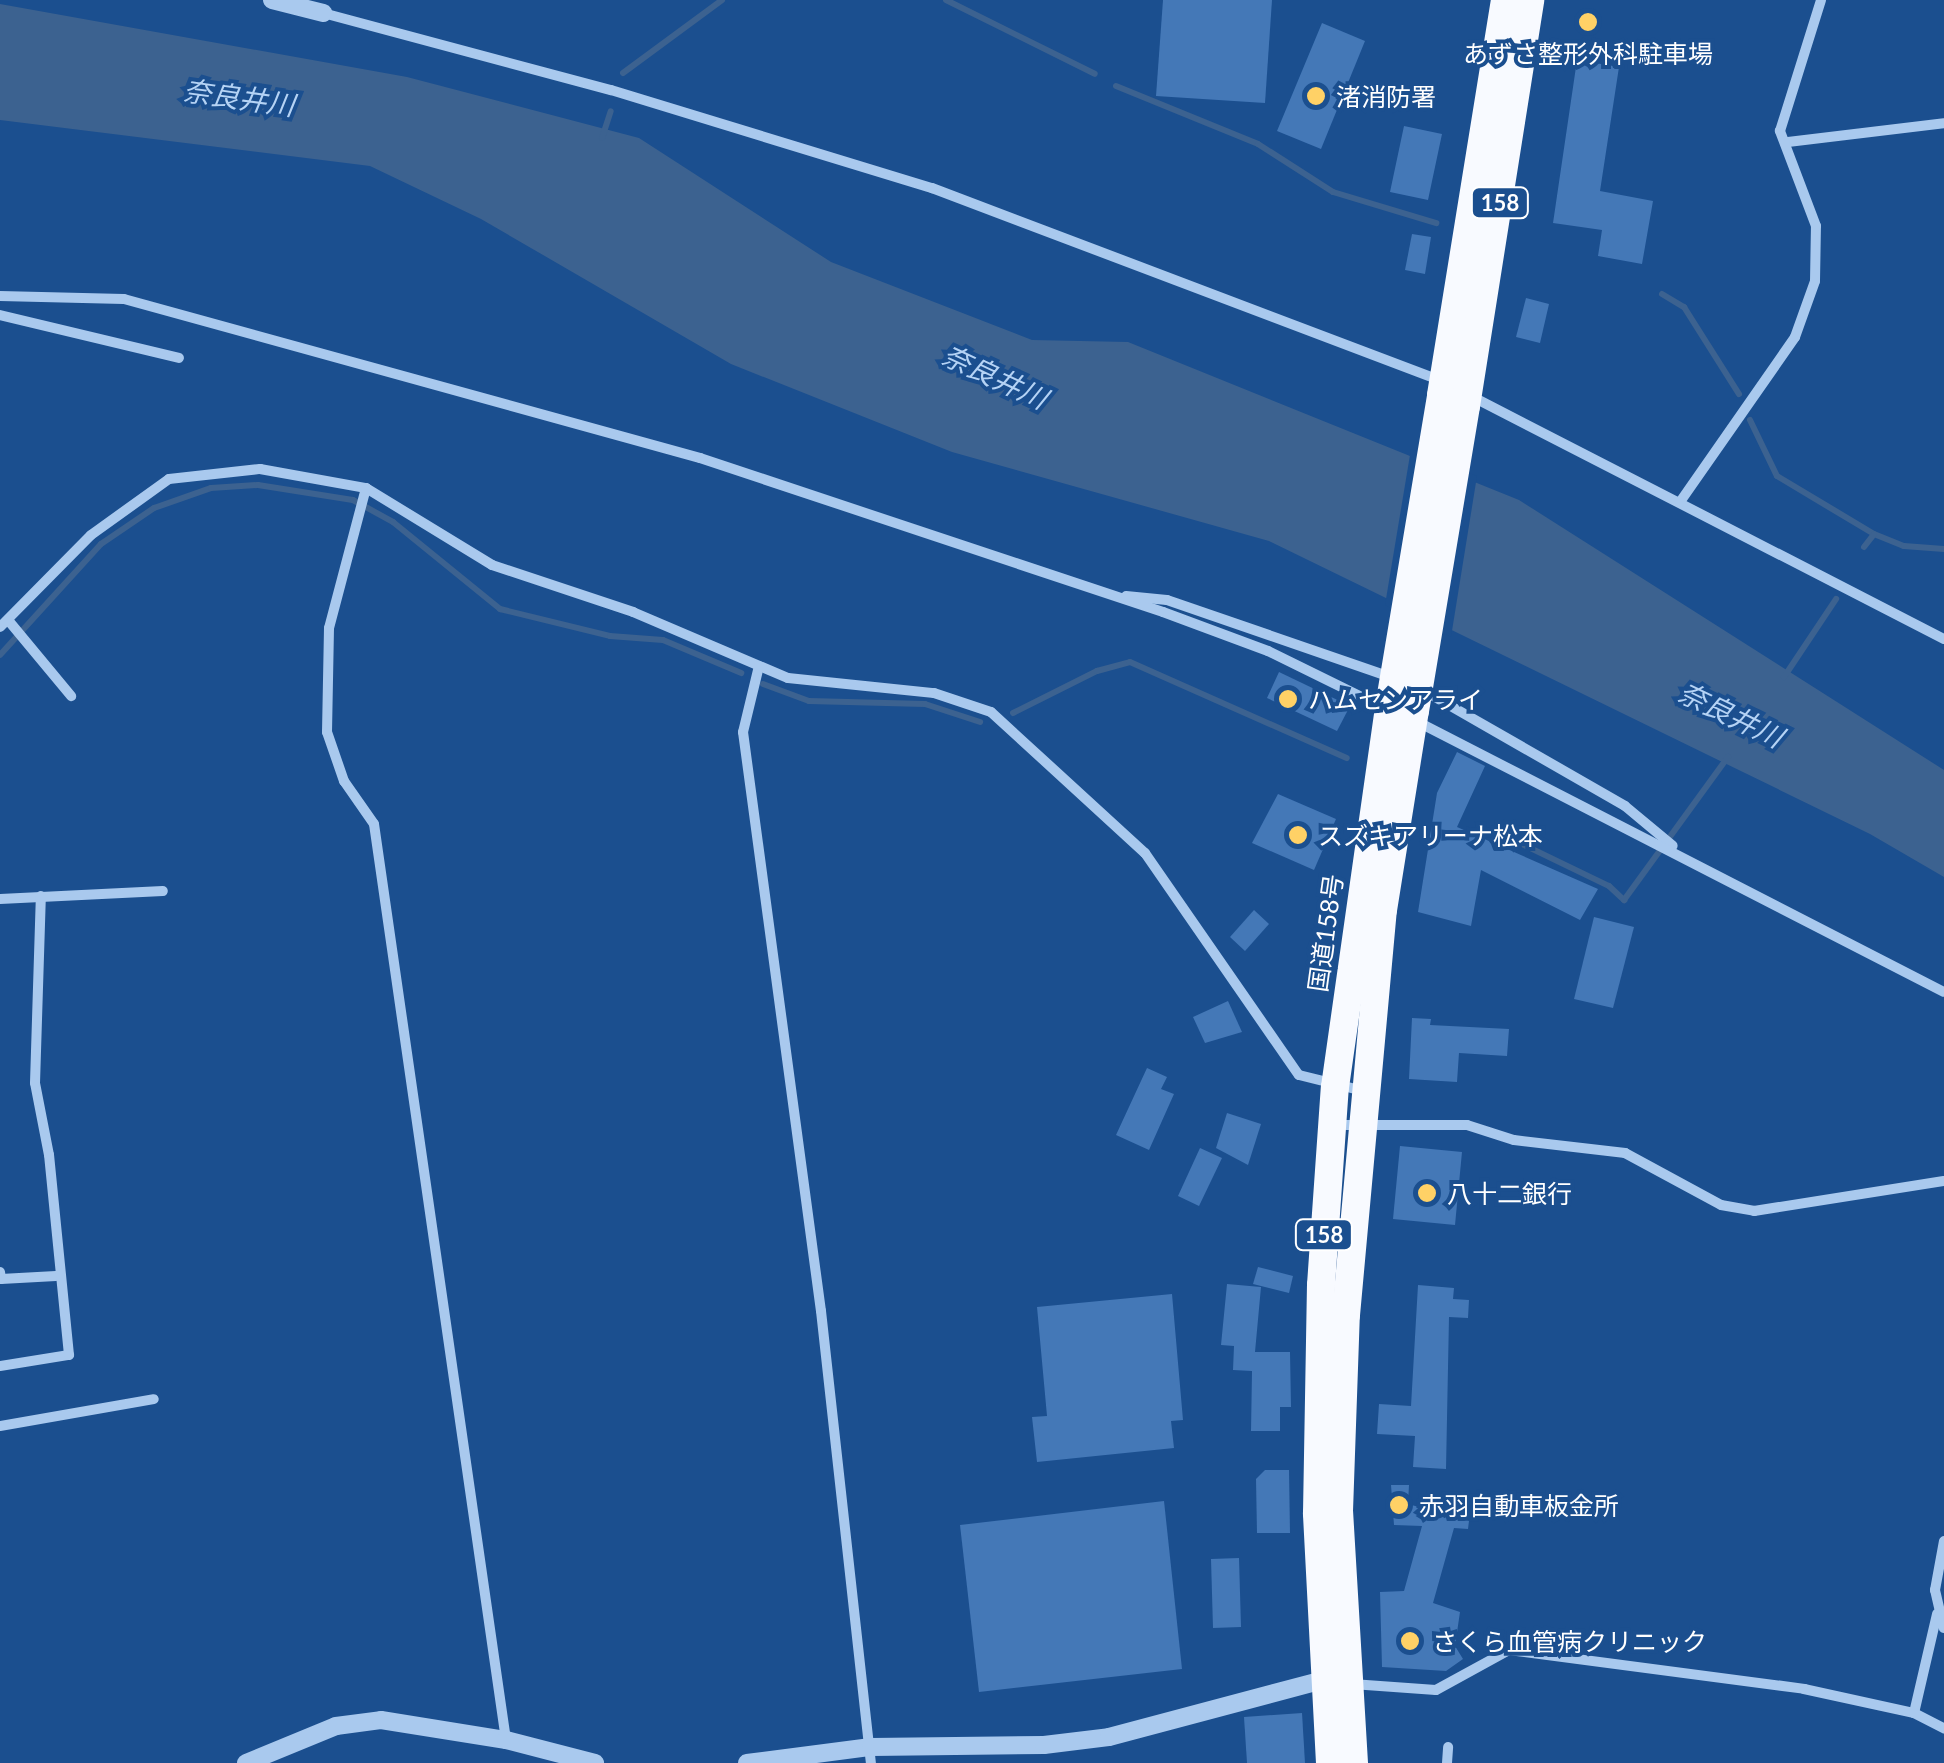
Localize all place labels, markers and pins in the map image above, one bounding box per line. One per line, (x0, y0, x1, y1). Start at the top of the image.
marker: あずさ整形外科駐車場 (1577, 11, 1599, 33)
place label: あずさ整形外科駐車場 (1463, 38, 1713, 68)
place label: 渚消防署 (1336, 81, 1436, 111)
marker: 渚消防署 (1305, 85, 1327, 107)
place label: ハムセンアライ (1308, 684, 1483, 714)
marker: ハムセンアライ (1277, 688, 1299, 710)
place label: スズキアリーナ松本 (1318, 820, 1543, 850)
marker: スズキアリーナ松本 (1287, 824, 1309, 846)
place label: 八十二銀行 (1447, 1178, 1572, 1208)
marker: 八十二銀行 (1416, 1182, 1438, 1204)
place label: 赤羽自動車板金所 (1419, 1490, 1619, 1520)
marker: 赤羽自動車板金所 (1388, 1494, 1410, 1516)
place label: さくら血管病クリニック (1432, 1626, 1707, 1656)
marker: さくら血管病クリニック (1397, 1628, 1423, 1654)

